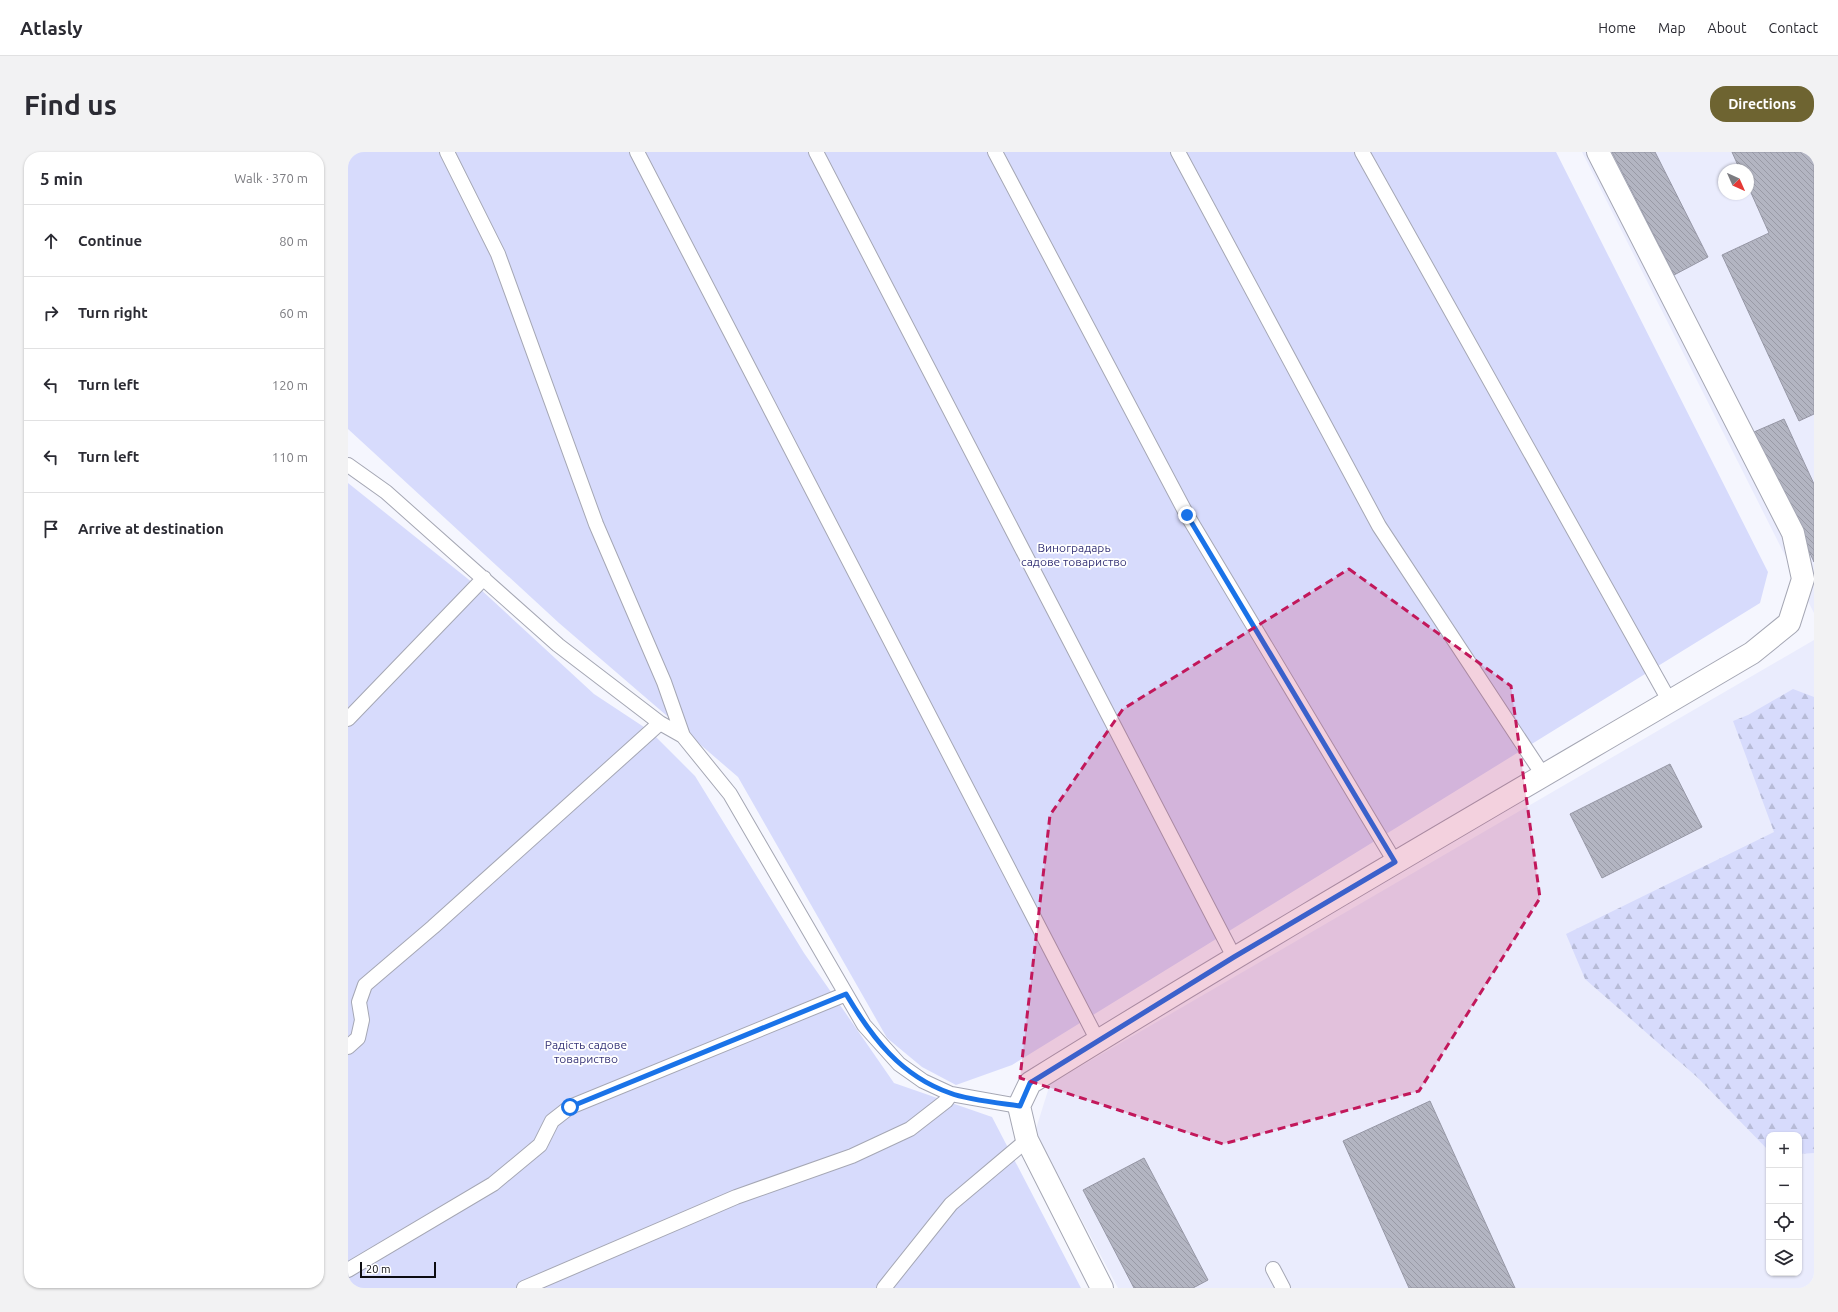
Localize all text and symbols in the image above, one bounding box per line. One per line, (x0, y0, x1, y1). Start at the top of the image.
text: Atlasly (20, 17, 83, 39)
text: Home (1598, 20, 1636, 36)
text: Map (1658, 20, 1686, 36)
text: About (1708, 20, 1747, 36)
text: Contact (1769, 20, 1818, 36)
button: Directions (1710, 86, 1814, 122)
text: Find us (24, 89, 117, 120)
north arrow (1718, 164, 1754, 200)
text: 5 min (40, 169, 83, 188)
text: Walk · 370 m (234, 171, 308, 185)
icon: ahead (40, 230, 62, 252)
text: Continue (78, 232, 142, 249)
text: 80 m (279, 234, 308, 248)
icon: right (40, 302, 62, 324)
text: Turn right (78, 304, 148, 321)
text: 60 m (279, 306, 308, 320)
icon: left (40, 374, 62, 396)
text: Turn left (78, 376, 139, 393)
text: 120 m (272, 378, 308, 392)
icon: left (40, 446, 62, 468)
text: Turn left (78, 448, 139, 465)
text: 110 m (272, 450, 308, 464)
route end (1178, 506, 1196, 524)
icon: arrive (40, 518, 62, 540)
text: Arrive at destination (78, 520, 224, 537)
park label: Виноградарь садове товариство (1021, 541, 1127, 568)
park label: Радість садове товариство (545, 1038, 627, 1065)
route start (561, 1098, 579, 1116)
map controls (1766, 1132, 1802, 1276)
button: + (1766, 1132, 1802, 1168)
button: − (1766, 1168, 1802, 1204)
button: locate (1766, 1204, 1802, 1240)
button: layers (1766, 1240, 1802, 1276)
scale bar (360, 1260, 436, 1279)
text: 20 m (366, 1263, 390, 1275)

